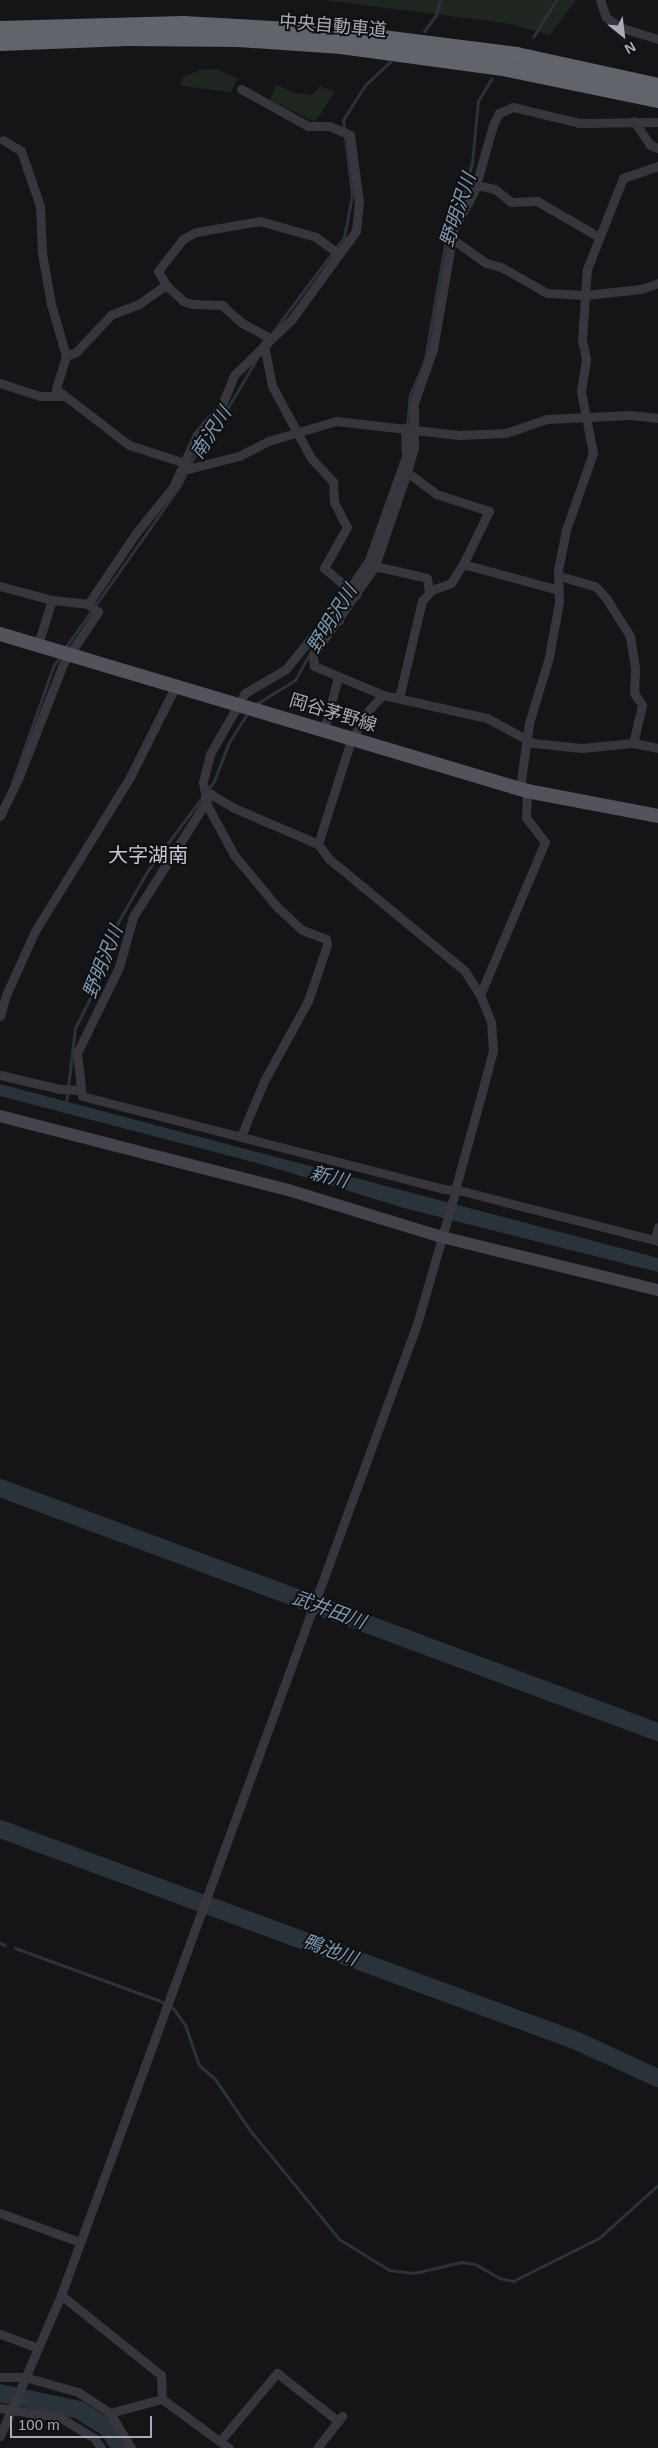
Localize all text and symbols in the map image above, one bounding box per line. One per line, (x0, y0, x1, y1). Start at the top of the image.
north arrow (598, 10, 648, 60)
street label: 中央自動車道 (278, 11, 388, 41)
text: N (622, 39, 639, 58)
water label: 野明沢川 (435, 170, 481, 250)
water label: 南沢川 (186, 403, 236, 463)
water label: 野明沢川 (302, 581, 362, 657)
street label: 岡谷茅野線 (287, 690, 379, 736)
district label: 大字湖南 (108, 843, 188, 867)
water label: 野明沢川 (78, 922, 128, 1002)
water label: 新川 (308, 1161, 350, 1193)
water label: 武井田川 (289, 1586, 369, 1634)
water label: 鴨池川 (299, 1930, 361, 1970)
scale bar (12, 2406, 155, 2438)
text: 100 m (18, 2416, 60, 2433)

